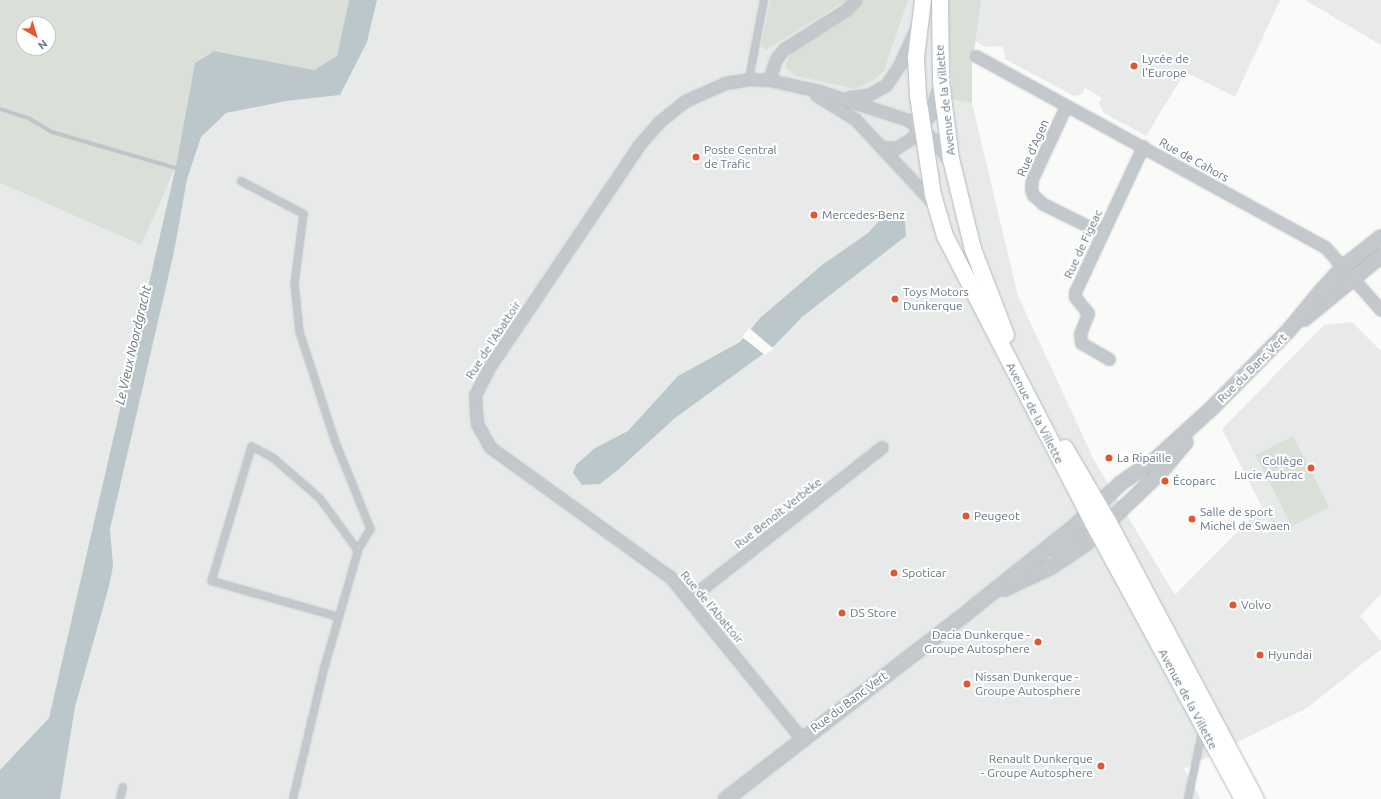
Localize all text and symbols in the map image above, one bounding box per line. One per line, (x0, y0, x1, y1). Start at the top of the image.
north arrow (16, 16, 56, 56)
text: N (36, 37, 50, 52)
street label: Avenue de la Villette (932, 44, 958, 156)
place label: Lycée de l'Europe (1142, 52, 1189, 80)
marker: Lycée de l'Europe (1129, 61, 1139, 71)
street label: Rue d'Agen (1014, 117, 1052, 179)
street label: Rue de Cahors (1157, 135, 1231, 185)
place label: Poste Central de Trafic (704, 143, 777, 171)
marker: Poste Central de Trafic (691, 152, 701, 162)
street label: Rue de Figeac (1061, 207, 1105, 281)
place label: Mercedes-Benz (822, 208, 905, 222)
marker: Mercedes-Benz (809, 210, 819, 220)
water label: Le Vieux Noordgracht (112, 284, 154, 406)
place label: Toys Motors Dunkerque (903, 285, 969, 313)
marker: Toys Motors Dunkerque (890, 294, 900, 304)
street label: Rue de l'Abattoir (462, 298, 524, 382)
street label: Rue du Banc Vert (1214, 330, 1290, 406)
street label: Avenue de la Villette (1003, 360, 1067, 466)
place label: La Ripaille (1117, 451, 1171, 465)
marker: La Ripaille (1104, 453, 1114, 463)
place label: Collège Lucie Aubrac (1234, 454, 1303, 482)
marker: Collège Lucie Aubrac (1306, 463, 1316, 473)
street label: Rue Benoît Verbèke (732, 474, 824, 552)
place label: Écoparc (1173, 474, 1216, 488)
marker: Écoparc (1160, 476, 1170, 486)
place label: Salle de sport Michel de Swaen (1200, 505, 1290, 533)
place label: Peugeot (974, 509, 1020, 523)
marker: Peugeot (961, 511, 971, 521)
marker: Salle de sport Michel de Swaen (1187, 514, 1197, 524)
place label: Spoticar (902, 566, 946, 580)
street label: Rue de l'Abattoir (677, 568, 747, 646)
marker: Spoticar (889, 568, 899, 578)
place label: Volvo (1241, 598, 1271, 612)
marker: Volvo (1228, 600, 1238, 610)
place label: DS Store (850, 606, 897, 620)
marker: DS Store (837, 608, 847, 618)
place label: Dacia Dunkerque - Groupe Autosphere (924, 628, 1030, 656)
marker: Dacia Dunkerque - Groupe Autosphere (1033, 637, 1043, 647)
street label: Avenue de la Villette (1155, 646, 1221, 752)
place label: Hyundai (1268, 648, 1312, 662)
marker: Hyundai (1255, 650, 1265, 660)
street label: Rue du Banc Vert (808, 668, 890, 736)
place label: Nissan Dunkerque - Groupe Autosphere (975, 670, 1081, 698)
marker: Nissan Dunkerque - Groupe Autosphere (962, 679, 972, 689)
place label: Renault Dunkerque - Groupe Autosphere (981, 752, 1093, 780)
marker: Renault Dunkerque - Groupe Autosphere (1096, 761, 1106, 771)

